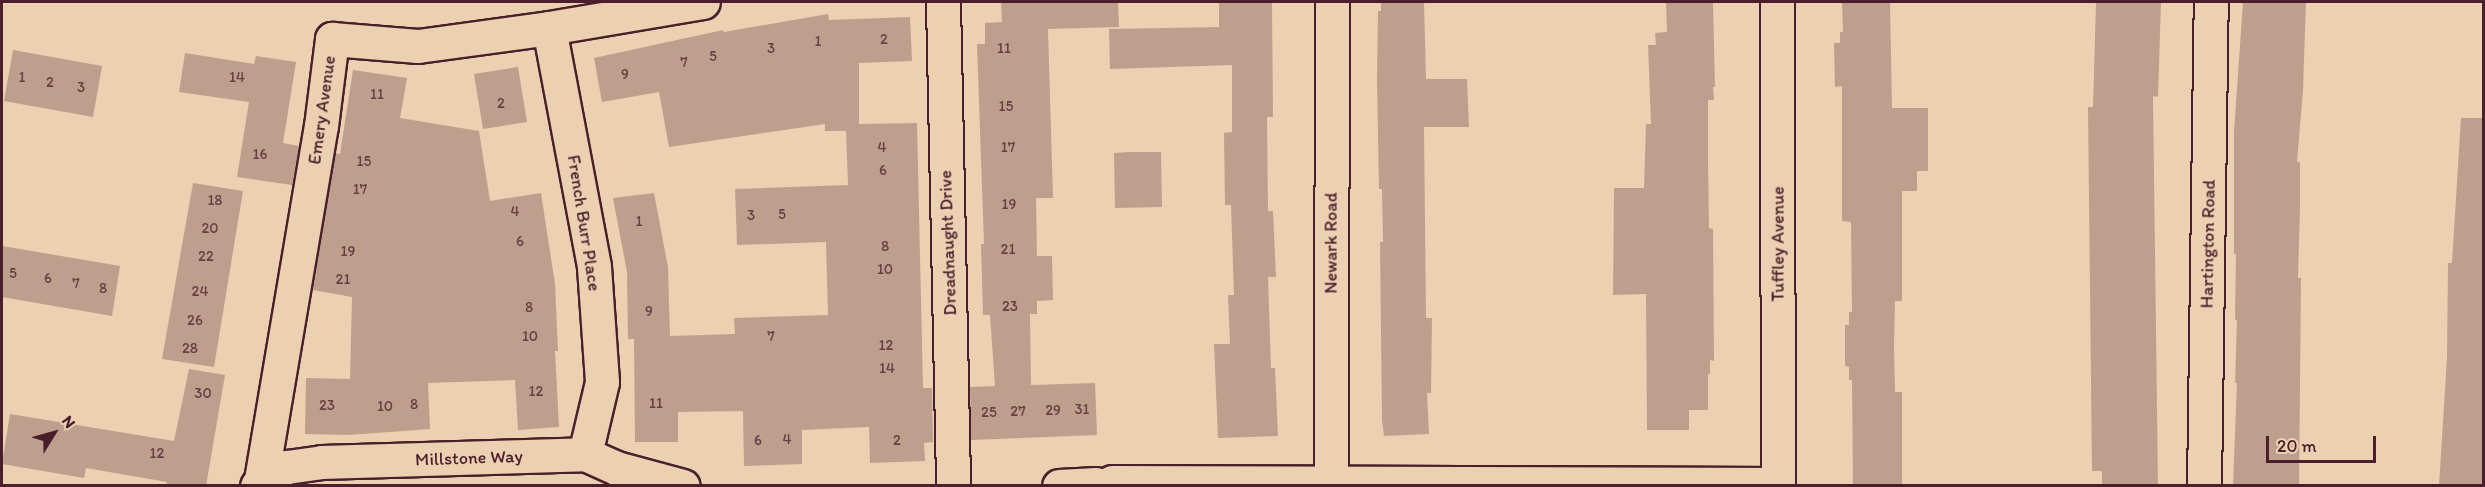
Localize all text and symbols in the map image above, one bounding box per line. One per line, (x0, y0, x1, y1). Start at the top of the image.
house number: 2 (880, 31, 888, 49)
house number: 1 (815, 33, 821, 51)
house number: 3 (767, 40, 775, 58)
house number: 11 (997, 40, 1011, 58)
house number: 5 (709, 48, 717, 66)
street label: Emery Avenue (304, 54, 340, 166)
house number: 7 (680, 54, 688, 72)
house number: 9 (621, 66, 629, 84)
house number: 1 (19, 69, 25, 87)
house number: 14 (229, 69, 245, 87)
house number: 2 (46, 74, 54, 92)
house number: 3 (77, 79, 85, 97)
house number: 11 (370, 86, 384, 104)
house number: 2 (497, 95, 505, 113)
house number: 15 (999, 98, 1013, 116)
house number: 4 (877, 139, 887, 157)
house number: 17 (1001, 139, 1015, 157)
house number: 16 (253, 146, 267, 164)
house number: 15 (357, 153, 371, 171)
street label: French Burr Place (563, 153, 605, 293)
house number: 6 (879, 162, 887, 180)
street label: Dreadnaught Drive (935, 170, 961, 316)
street label: Hartington Road (2196, 179, 2220, 309)
house number: 17 (353, 181, 367, 199)
street label: Tuffley Avenue (1767, 187, 1789, 301)
house number: 18 (207, 192, 223, 210)
street label: Newark Road (1320, 193, 1342, 293)
house number: 19 (1002, 196, 1016, 214)
house number: 4 (510, 203, 520, 221)
house number: 5 (778, 206, 786, 224)
house number: 3 (747, 207, 755, 225)
house number: 1 (636, 213, 642, 231)
house number: 20 (201, 220, 219, 238)
house number: 6 (516, 233, 524, 251)
house number: 8 (881, 238, 889, 256)
house number: 21 (1001, 241, 1015, 259)
house number: 19 (341, 243, 355, 261)
house number: 22 (198, 248, 214, 266)
house number: 10 (877, 261, 893, 279)
house number: 5 (9, 265, 17, 283)
house number: 6 (44, 270, 52, 288)
house number: 21 (336, 271, 350, 289)
house number: 7 (72, 275, 80, 293)
house number: 8 (99, 280, 107, 298)
house number: 24 (192, 283, 208, 301)
house number: 23 (1002, 298, 1018, 316)
house number: 8 (525, 299, 533, 317)
house number: 9 (645, 303, 653, 321)
house number: 26 (187, 312, 203, 330)
house number: 10 (522, 328, 538, 346)
house number: 7 (767, 328, 775, 346)
house number: 12 (879, 337, 893, 355)
house number: 28 (182, 340, 198, 358)
house number: 14 (879, 360, 895, 378)
house number: 12 (529, 383, 543, 401)
house number: 30 (194, 385, 212, 403)
house number: 11 (649, 395, 663, 413)
house number: 8 (410, 396, 418, 414)
house number: 23 (319, 397, 335, 415)
house number: 10 (377, 398, 393, 416)
house number: 31 (1074, 401, 1090, 419)
house number: 29 (1045, 402, 1061, 420)
north arrow (24, 403, 84, 463)
house number: 27 (1010, 403, 1026, 421)
house number: 25 (981, 404, 997, 422)
text: N (58, 412, 80, 432)
scale bar (2269, 424, 2378, 462)
house number: 4 (782, 431, 792, 449)
house number: 6 (754, 432, 762, 450)
house number: 2 (893, 432, 901, 450)
text: 20 m (2277, 435, 2317, 457)
house number: 12 (150, 445, 164, 463)
street label: Millstone Way (415, 445, 523, 471)

